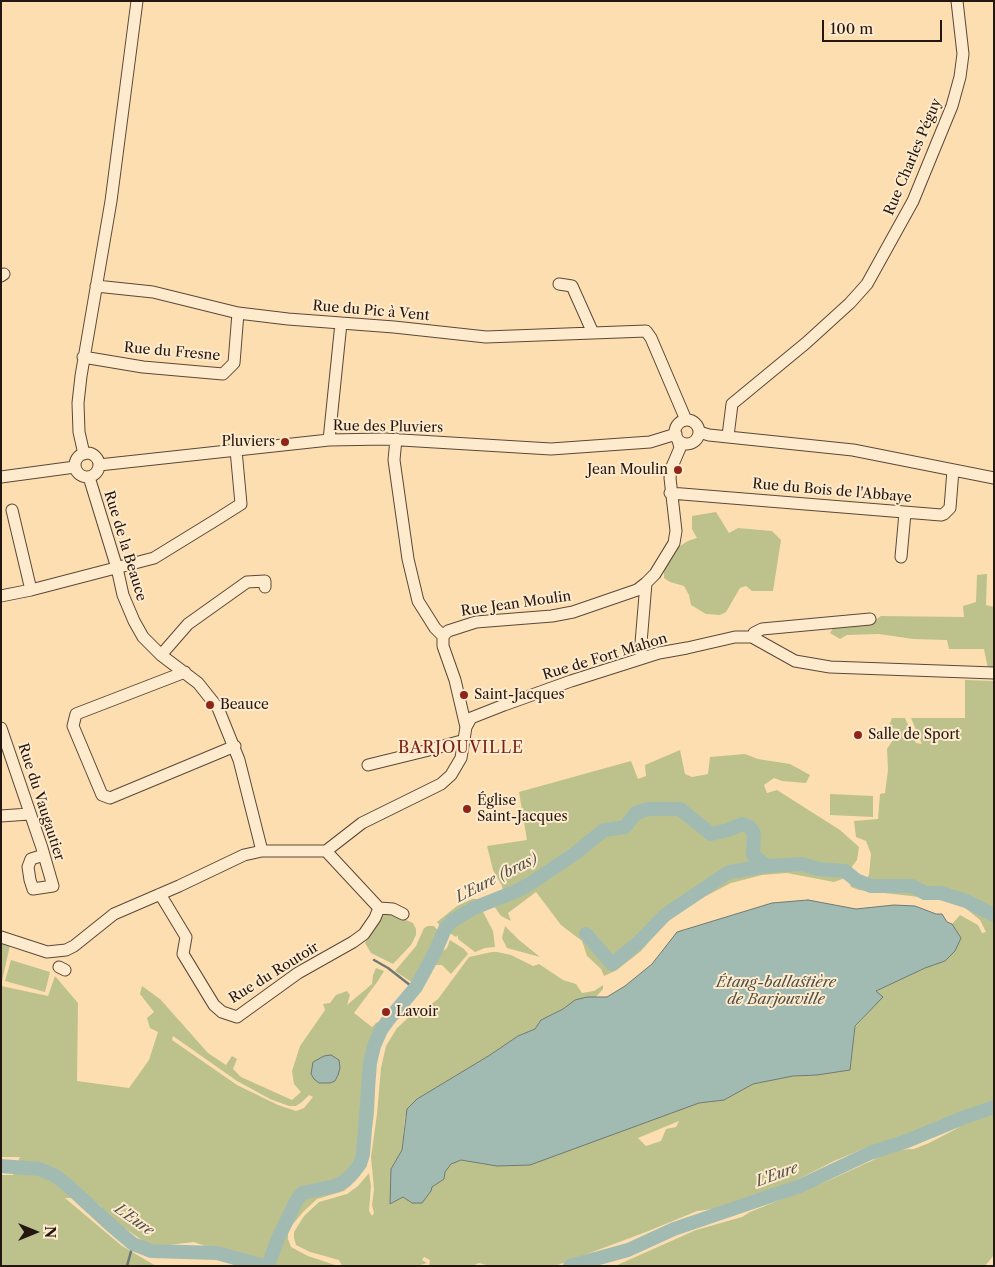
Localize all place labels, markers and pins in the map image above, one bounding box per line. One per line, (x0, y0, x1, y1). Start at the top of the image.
place label: Pluviers (221, 434, 275, 450)
marker: Pluviers (279, 436, 291, 448)
place label: Jean Moulin (587, 462, 668, 478)
marker: Jean Moulin (672, 464, 684, 476)
place label: Saint-Jacques (474, 687, 565, 703)
marker: Saint-Jacques (458, 689, 470, 701)
place label: Beauce (220, 697, 269, 713)
marker: Beauce (204, 699, 216, 711)
place label: Salle de Sport (868, 727, 960, 743)
marker: Salle de Sport (852, 729, 864, 741)
place label: Église Saint-Jacques (477, 793, 568, 826)
marker: Église Saint-Jacques (461, 803, 473, 815)
place label: Lavoir (396, 1004, 438, 1020)
marker: Lavoir (380, 1006, 392, 1018)

